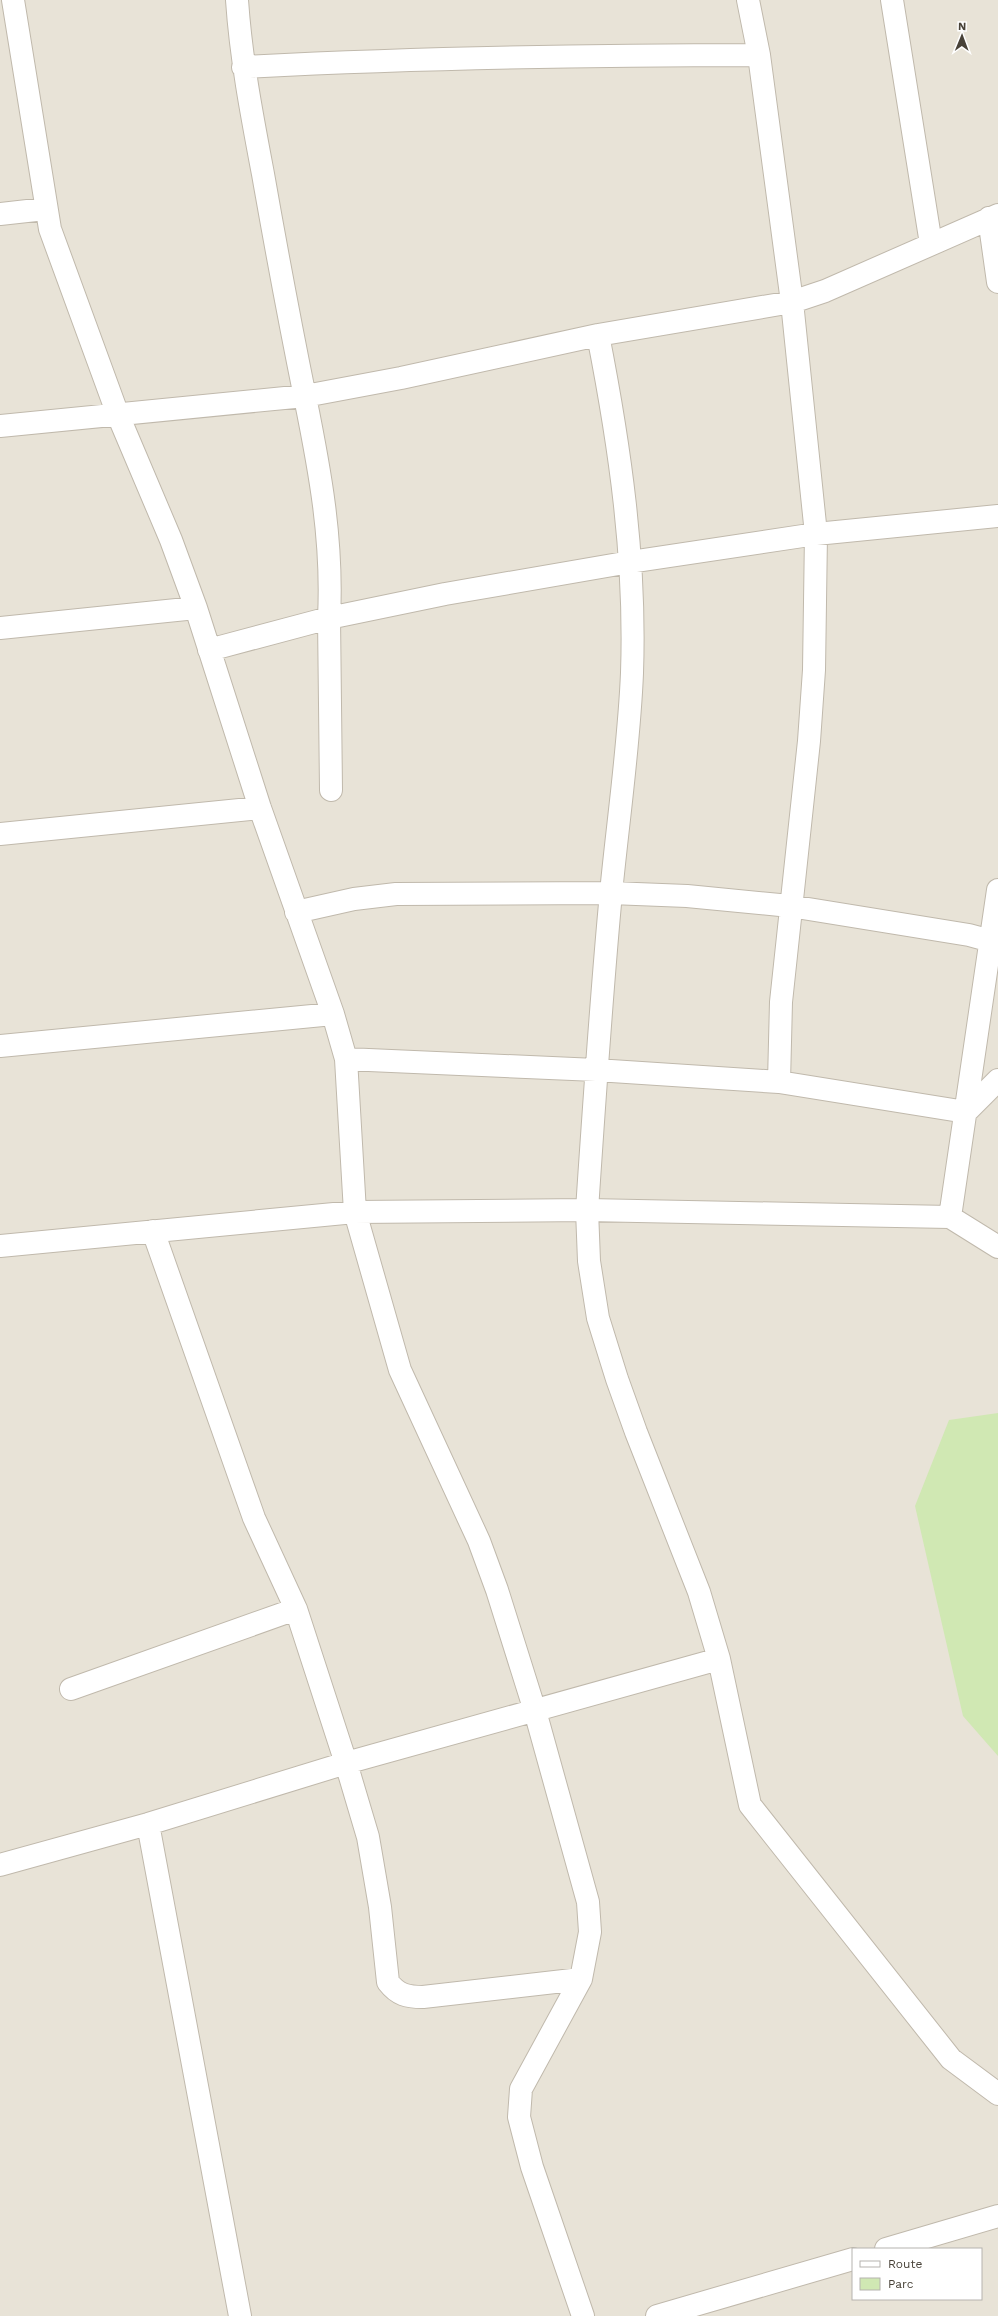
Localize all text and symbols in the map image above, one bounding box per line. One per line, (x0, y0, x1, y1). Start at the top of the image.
north arrow (942, 16, 982, 56)
text: N (958, 20, 966, 33)
legend (852, 2248, 982, 2300)
text: Route (888, 2257, 922, 2271)
text: Parc (888, 2277, 914, 2291)

